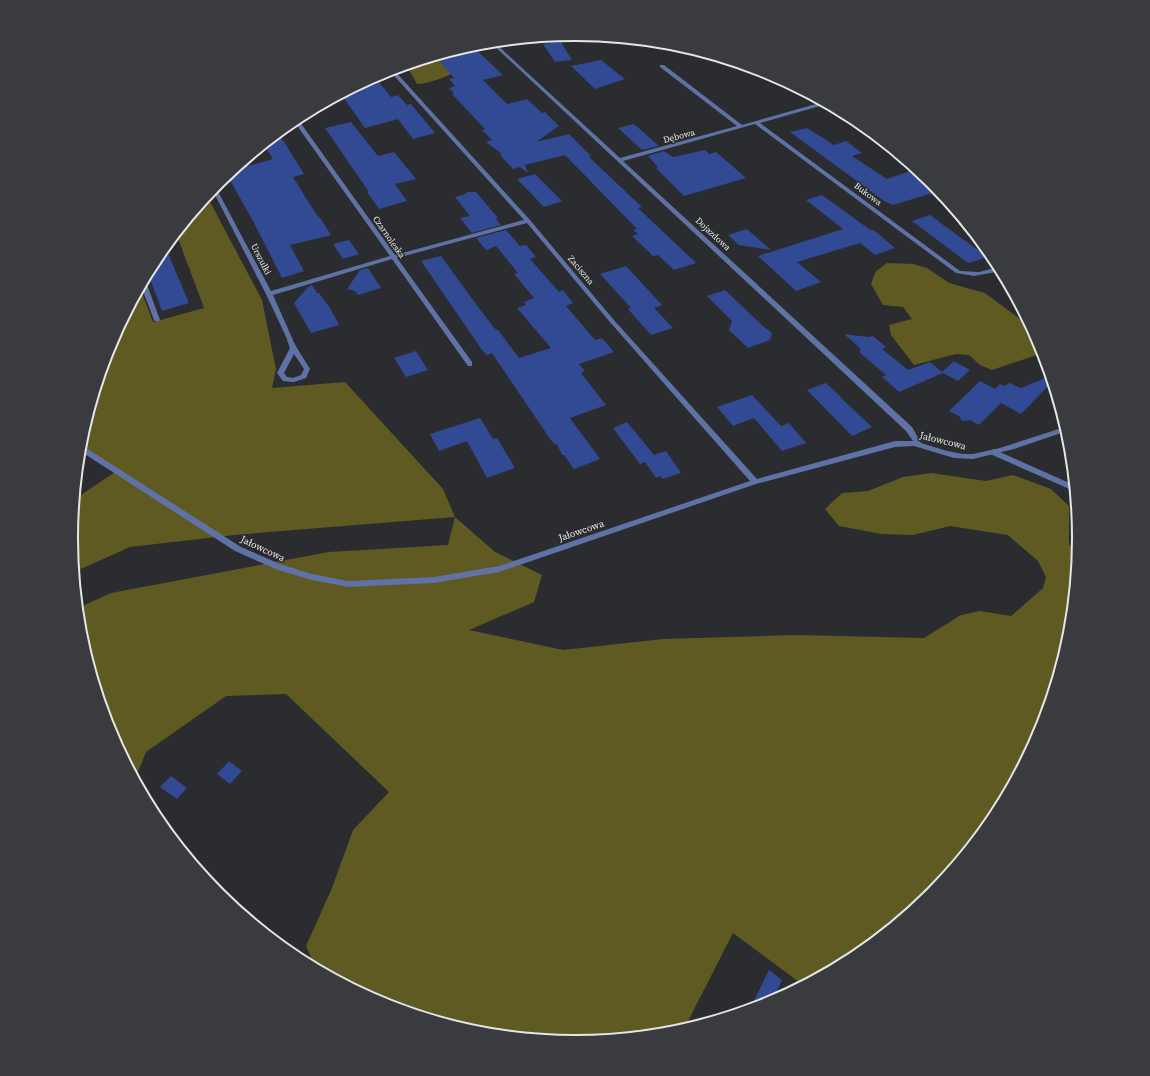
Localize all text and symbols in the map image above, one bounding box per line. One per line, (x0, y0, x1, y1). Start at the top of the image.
street label: Dębowa (662, 126, 697, 146)
street label: Bukowa (852, 180, 885, 209)
street label: Czarnoleska (370, 213, 408, 261)
street label: Dojazdowa (693, 215, 733, 254)
street label: Urszulki (248, 241, 274, 277)
street label: Zaciszna (565, 253, 597, 287)
street label: Jałowcowa (917, 428, 968, 453)
street label: Jałowcowa (556, 516, 607, 545)
street label: Jałowcowa (238, 532, 288, 565)

